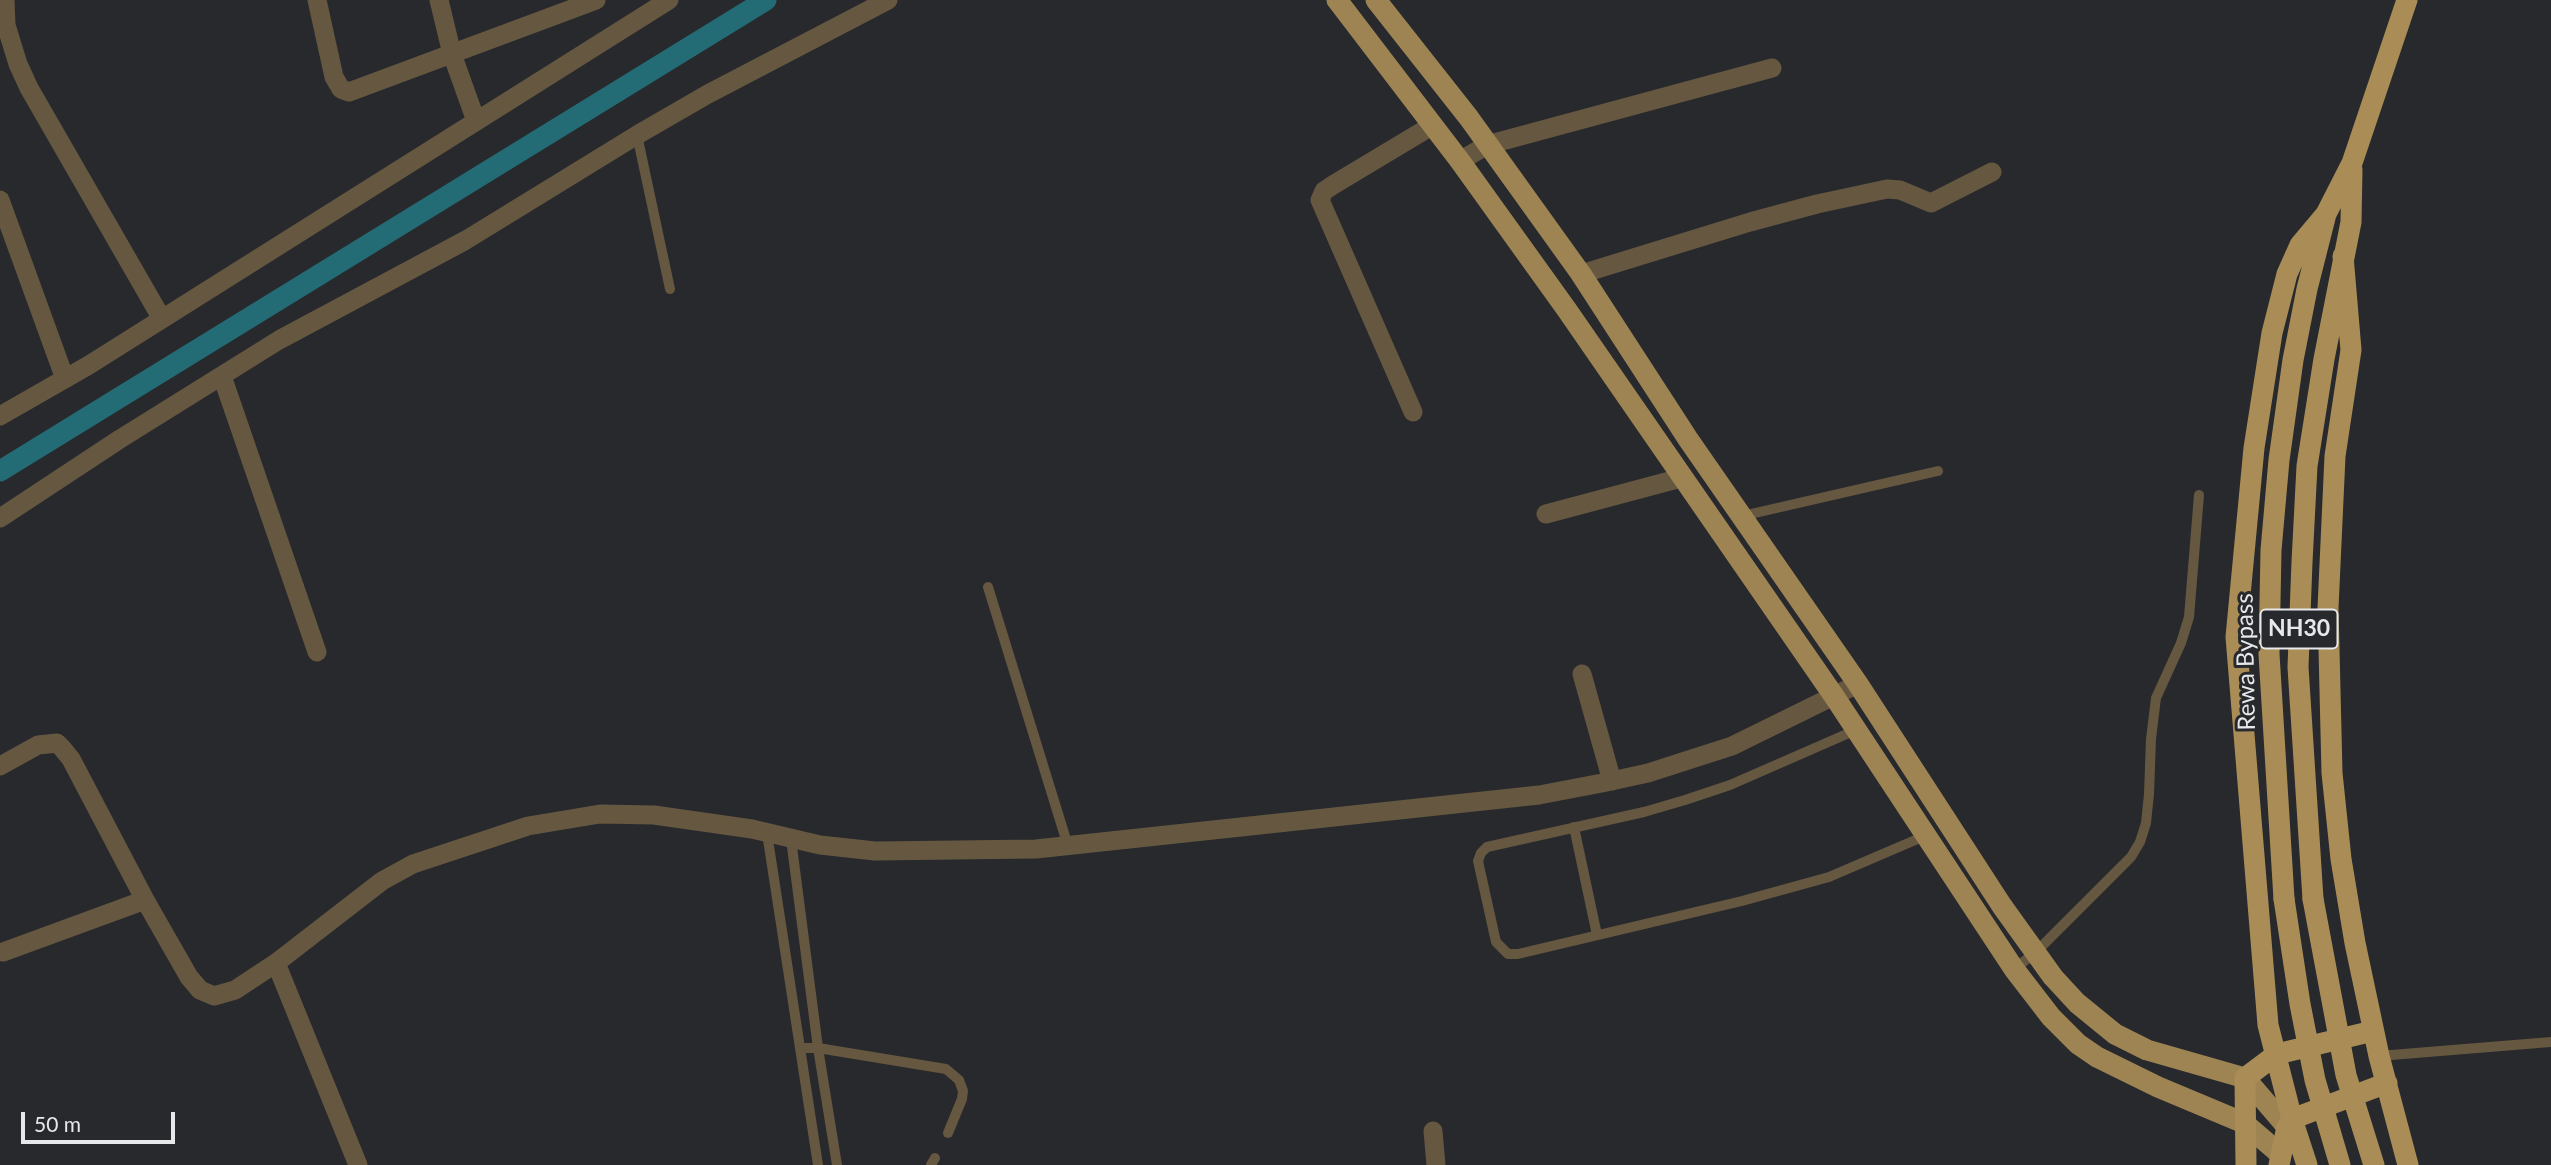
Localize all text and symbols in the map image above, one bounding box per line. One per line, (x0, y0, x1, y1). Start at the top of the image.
street label: Rewa Bypass (2230, 593, 2262, 731)
road number: NH30 (2260, 610, 2338, 649)
scale bar (24, 1098, 178, 1142)
text: 50 m (34, 1111, 81, 1136)

